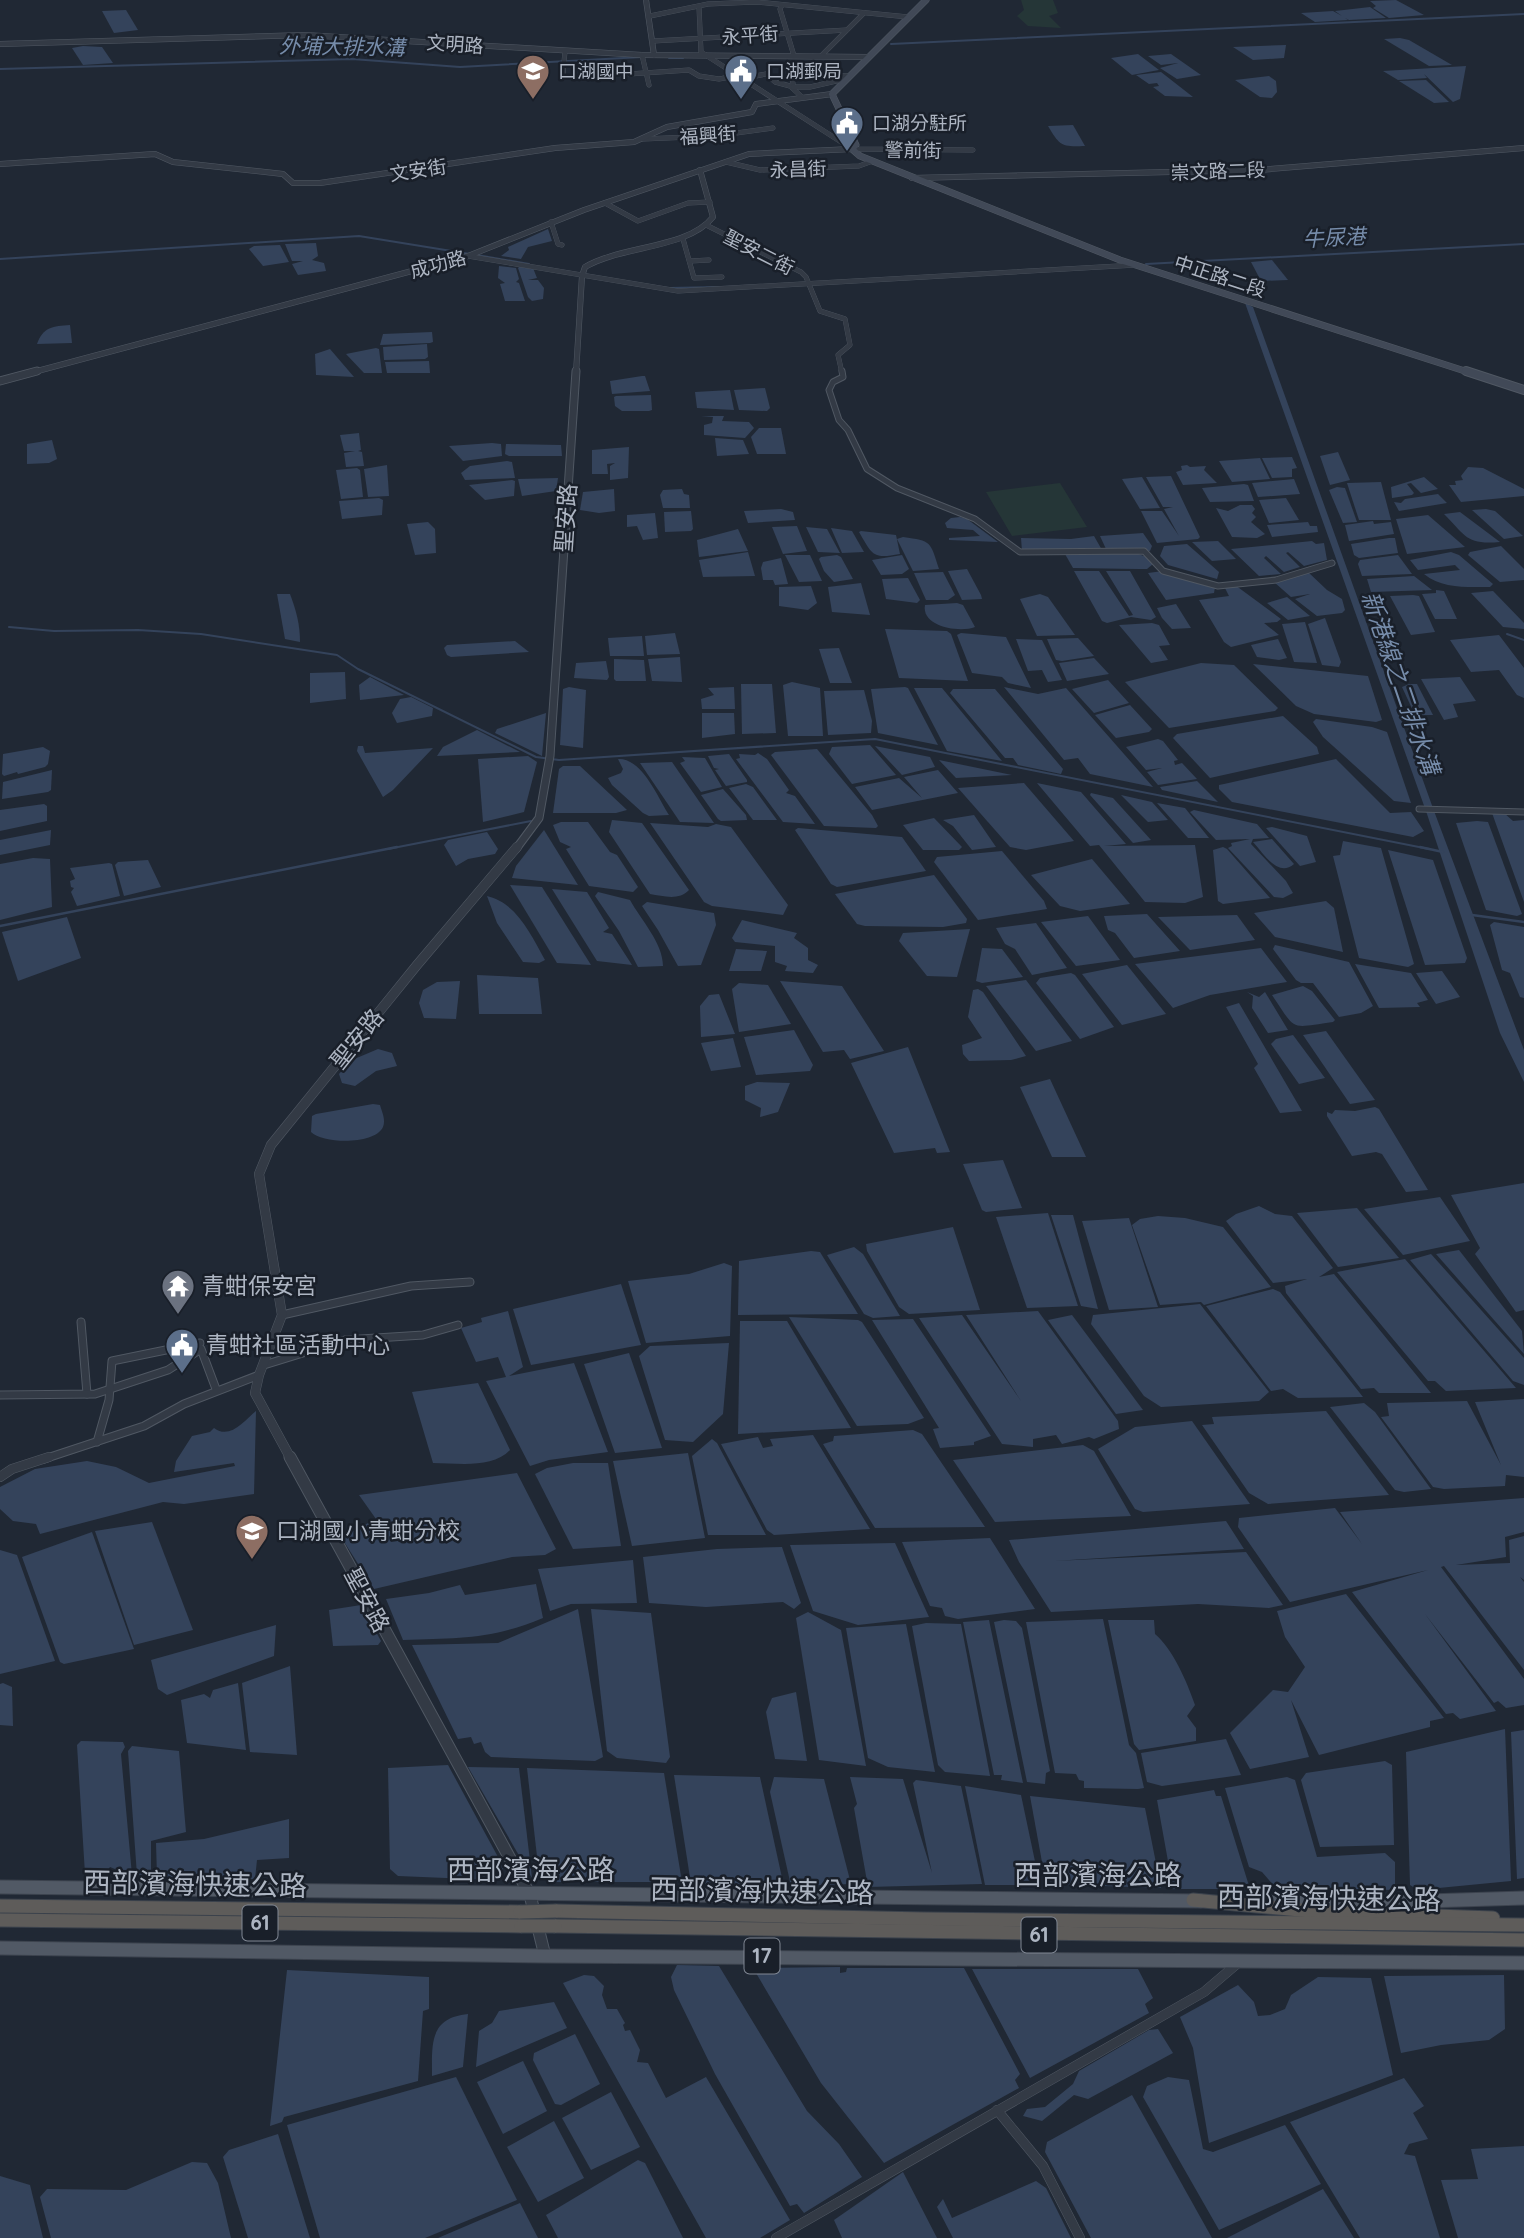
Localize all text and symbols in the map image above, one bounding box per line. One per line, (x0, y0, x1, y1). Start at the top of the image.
street label: 永平街 (721, 21, 779, 49)
street label: 文明路 (426, 30, 484, 58)
water label: 外埔大排水溝 (279, 32, 408, 60)
school or university icon: 口湖國中 (514, 52, 552, 101)
public building icon: 口湖郵局 (722, 52, 760, 101)
place label: 口湖國中 (558, 59, 634, 83)
place label: 口湖郵局 (766, 59, 842, 83)
public building icon: 口湖分駐所 (828, 104, 866, 153)
place label: 口湖分駐所 (872, 111, 967, 135)
street label: 福興街 (679, 121, 737, 149)
street label: 警前街 (884, 138, 942, 162)
street label: 文安街 (388, 154, 448, 186)
street label: 永昌街 (769, 156, 827, 182)
street label: 崇文路二段 (1170, 157, 1266, 185)
water label: 牛尿港 (1302, 222, 1369, 252)
street label: 聖安二街 (720, 224, 798, 280)
street label: 成功路 (407, 245, 469, 283)
street label: 中正路二段 (1171, 250, 1269, 302)
street label: 聖安路 (549, 483, 582, 553)
water label: 新港線之二排水溝 (1356, 587, 1447, 781)
street label: 聖安路 (324, 1003, 390, 1075)
temple icon: 青蚶保安宮 (159, 1267, 197, 1316)
place label: 青蚶保安宮 (202, 1271, 317, 1300)
public building icon: 青蚶社區活動中心 (163, 1326, 201, 1375)
place label: 青蚶社區活動中心 (206, 1330, 390, 1359)
school or university icon: 口湖國小青蚶分校 (233, 1512, 271, 1561)
place label: 口湖國小青蚶分校 (276, 1516, 460, 1545)
street label: 聖安路 (338, 1562, 396, 1637)
street label: 西部濱海公路 (447, 1852, 615, 1887)
street label: 西部濱海公路 (1014, 1857, 1182, 1892)
street label: 西部濱海快速公路 (83, 1864, 307, 1903)
street label: 西部濱海快速公路 (650, 1871, 874, 1910)
street label: 西部濱海快速公路 (1217, 1878, 1441, 1917)
road number: 61 (243, 1906, 278, 1940)
road number: 61 (1021, 1918, 1056, 1952)
road number: 17 (744, 1938, 780, 1974)

